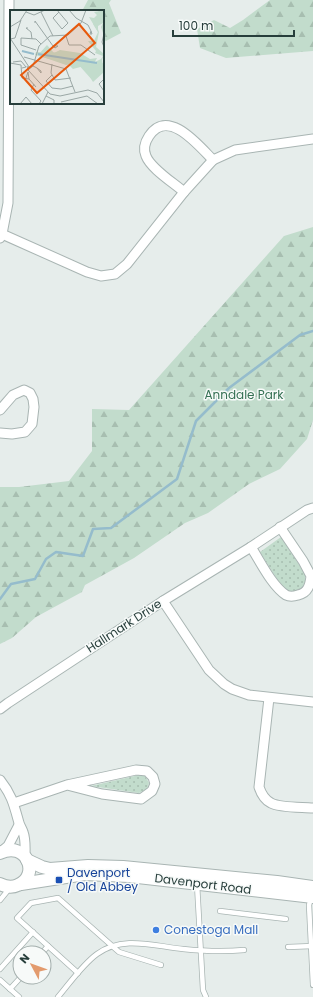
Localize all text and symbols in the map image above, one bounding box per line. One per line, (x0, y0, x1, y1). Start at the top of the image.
inset map (10, 10, 104, 104)
scale bar (173, 12, 294, 38)
text: 100 m (179, 17, 213, 34)
park label: Anndale Park (205, 386, 284, 403)
street label: Hallmark Drive (83, 595, 165, 656)
place label: Davenport / Old Abbey (67, 864, 138, 895)
street label: Davenport Road (154, 869, 252, 898)
marker: Davenport / Old Abbey (54, 875, 64, 885)
place label: Conestoga Mall (164, 921, 258, 938)
marker: Conestoga Mall (151, 925, 161, 935)
north arrow (12, 945, 52, 985)
text: N (16, 950, 33, 967)

